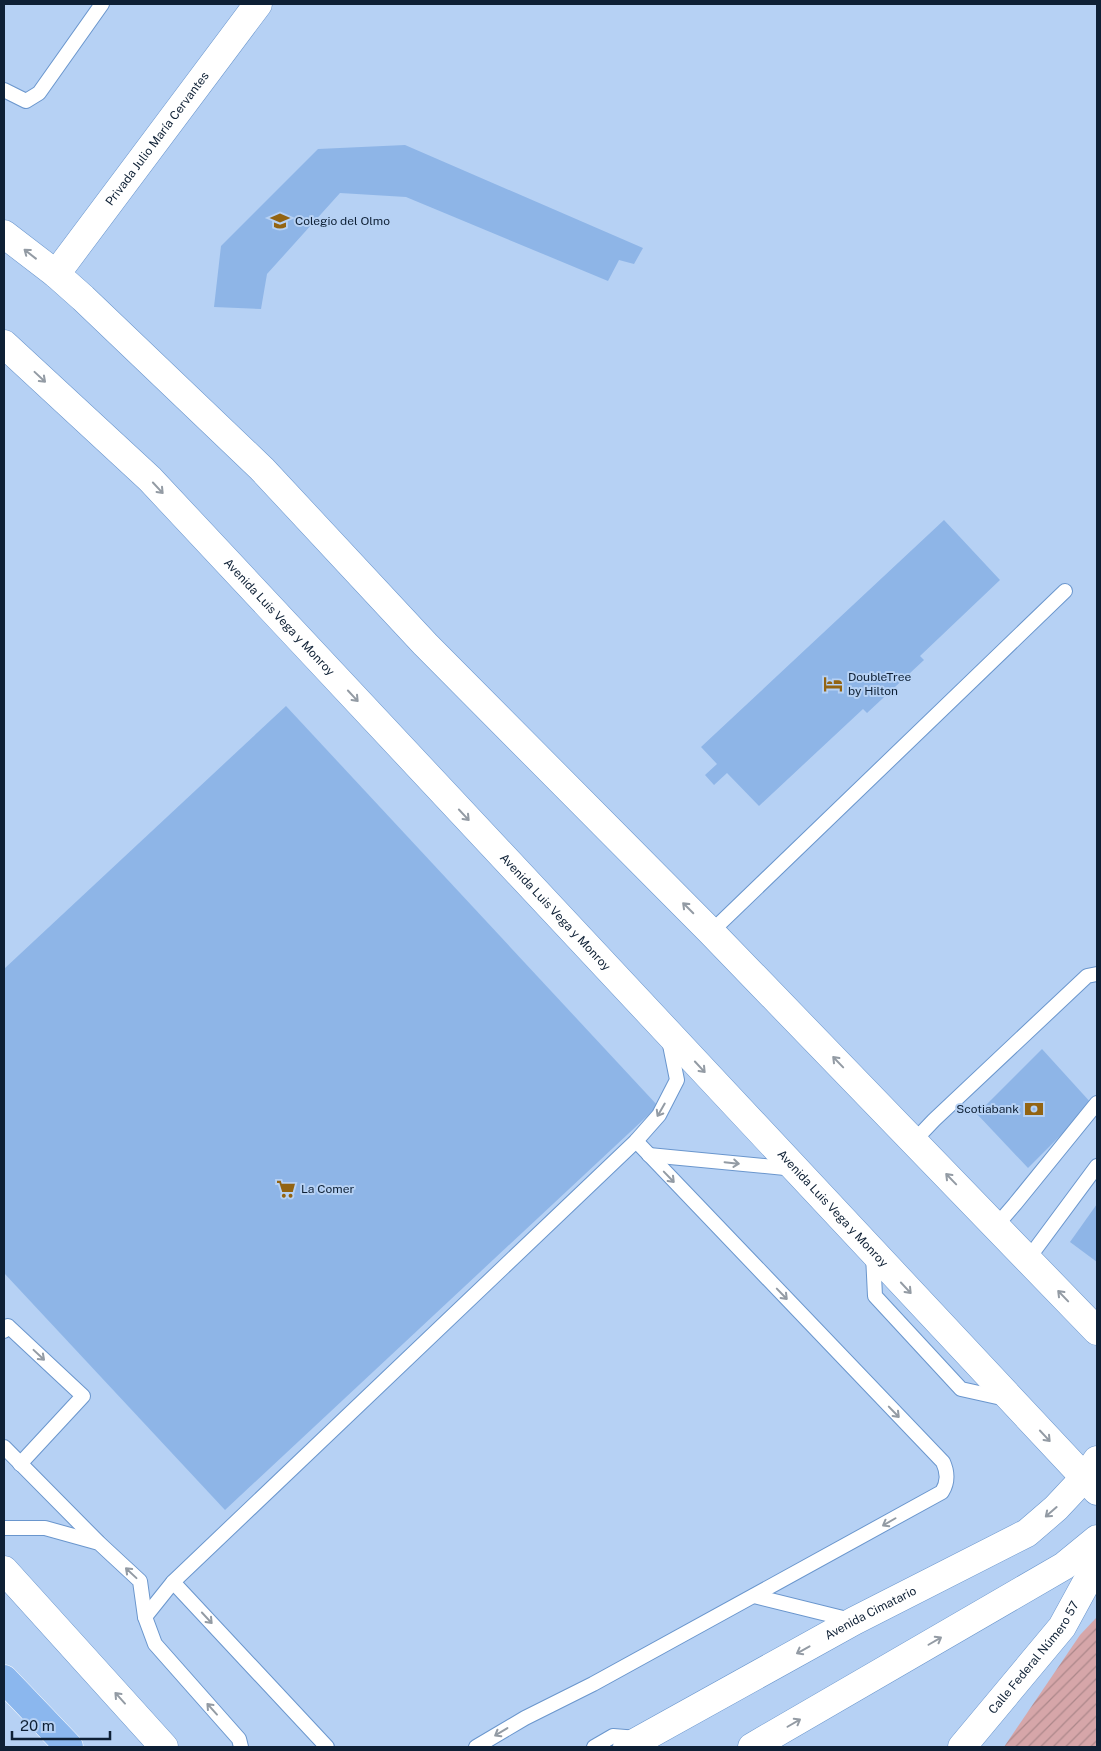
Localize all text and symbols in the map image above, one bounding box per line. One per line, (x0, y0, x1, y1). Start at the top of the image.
street label: Privada Julio María Cervantes (103, 69, 212, 208)
school or university icon: Colegio del Olmo (269, 210, 291, 232)
place label: Colegio del Olmo (295, 214, 390, 228)
one-way arrow (23, 249, 37, 259)
one-way arrow (33, 371, 46, 383)
one-way arrow (152, 481, 164, 494)
street label: Avenida Luis Vega y Monroy (221, 556, 338, 679)
place label: DoubleTree by Hilton (848, 670, 911, 698)
hotel icon: DoubleTree by Hilton (822, 673, 844, 695)
one-way arrow (347, 690, 359, 702)
one-way arrow (458, 808, 470, 821)
street label: Avenida Luis Vega y Monroy (497, 851, 614, 974)
one-way arrow (682, 902, 694, 914)
one-way arrow (832, 1056, 844, 1069)
one-way arrow (694, 1061, 706, 1074)
bank icon: Scotiabank (1023, 1098, 1045, 1120)
place label: Scotiabank (956, 1102, 1019, 1116)
one-way arrow (656, 1103, 666, 1117)
street label: Avenida Luis Vega y Monroy (775, 1147, 891, 1270)
one-way arrow (724, 1159, 740, 1168)
one-way arrow (663, 1171, 675, 1183)
one-way arrow (945, 1173, 957, 1185)
supermarket icon: La Comer (275, 1178, 297, 1200)
place label: La Comer (301, 1182, 354, 1196)
one-way arrow (900, 1281, 912, 1294)
one-way arrow (776, 1288, 788, 1301)
one-way arrow (1057, 1290, 1069, 1302)
one-way arrow (33, 1349, 46, 1361)
one-way arrow (888, 1405, 900, 1418)
one-way arrow (1039, 1429, 1051, 1442)
one-way arrow (1045, 1506, 1058, 1518)
one-way arrow (882, 1517, 897, 1527)
one-way arrow (125, 1567, 138, 1579)
street label: Avenida Cimatario (822, 1583, 919, 1643)
street label: Calle Federal Número 57 (986, 1599, 1082, 1717)
one-way arrow (201, 1612, 213, 1624)
one-way arrow (927, 1636, 941, 1646)
one-way arrow (796, 1645, 810, 1655)
one-way arrow (114, 1692, 126, 1705)
one-way arrow (207, 1703, 218, 1716)
scale bar (12, 1708, 110, 1740)
text: 20 m (20, 1717, 55, 1734)
one-way arrow (787, 1717, 801, 1727)
one-way arrow (494, 1728, 508, 1738)

